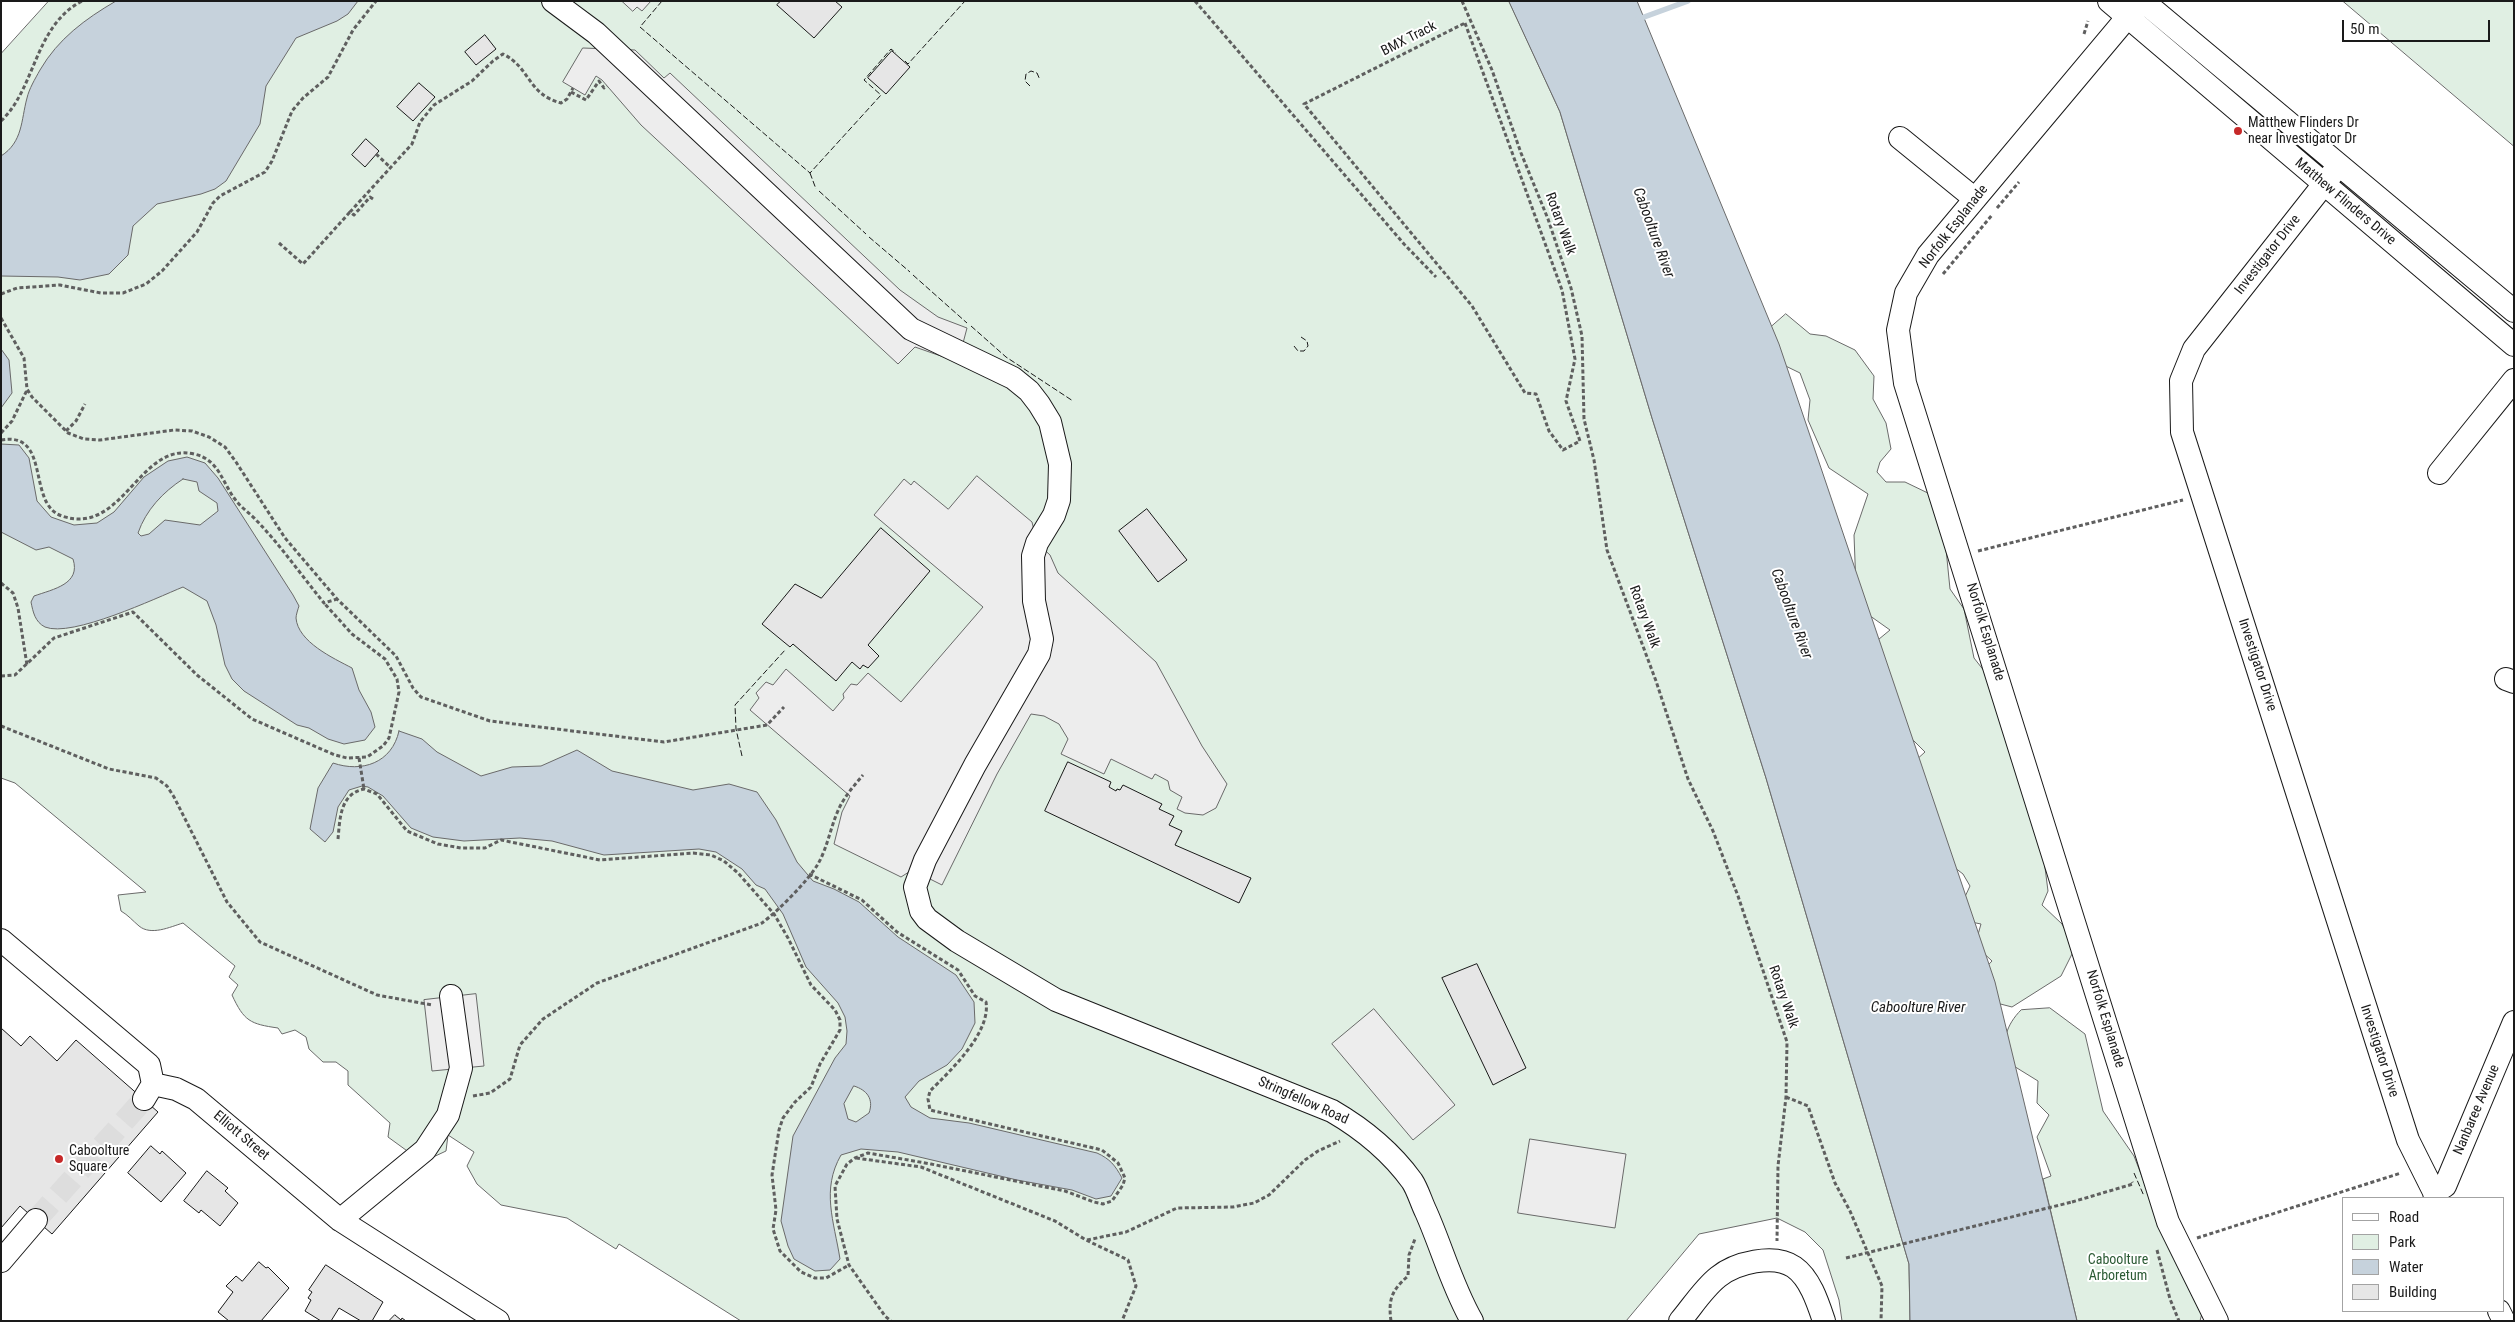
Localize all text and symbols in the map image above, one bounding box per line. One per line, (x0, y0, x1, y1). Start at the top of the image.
scale bar (2345, 10, 2492, 42)
street label: BMX Track (1379, 18, 1439, 60)
text: 50 m (2350, 20, 2380, 38)
place label: Matthew Flinders Dr near Investigator Dr (2248, 115, 2359, 148)
marker: Matthew Flinders Dr near Investigator Dr (2232, 125, 2244, 137)
street label: Matthew Flinders Drive (2291, 155, 2399, 249)
street label: Norfolk Esplanade (1916, 182, 1992, 272)
water label: Caboolture River (1628, 185, 1678, 281)
street label: Rotary Walk (1541, 190, 1579, 258)
street label: Investigator Drive (2232, 212, 2304, 298)
water label: Caboolture River (1766, 566, 1816, 662)
street label: Norfolk Esplanade (1962, 581, 2008, 683)
street label: Rotary Walk (1625, 583, 1663, 651)
street label: Investigator Drive (2234, 616, 2280, 714)
street label: Rotary Walk (1764, 963, 1802, 1031)
street label: Norfolk Esplanade (2082, 968, 2128, 1070)
water label: Caboolture River (1871, 999, 1965, 1017)
street label: Investigator Drive (2356, 1002, 2402, 1100)
street label: Nanbaree Avenue (2450, 1062, 2504, 1158)
street label: Stringfellow Road (1255, 1074, 1351, 1128)
street label: Elliott Street (210, 1108, 272, 1164)
place label: Caboolture Square (69, 1143, 129, 1176)
marker: Caboolture Square (53, 1153, 65, 1165)
legend (2342, 1197, 2505, 1312)
text: Road (2389, 1208, 2419, 1226)
text: Park (2389, 1233, 2416, 1251)
park label: Caboolture Arboretum (2088, 1252, 2148, 1284)
text: Water (2389, 1258, 2423, 1276)
text: Building (2389, 1283, 2437, 1301)

